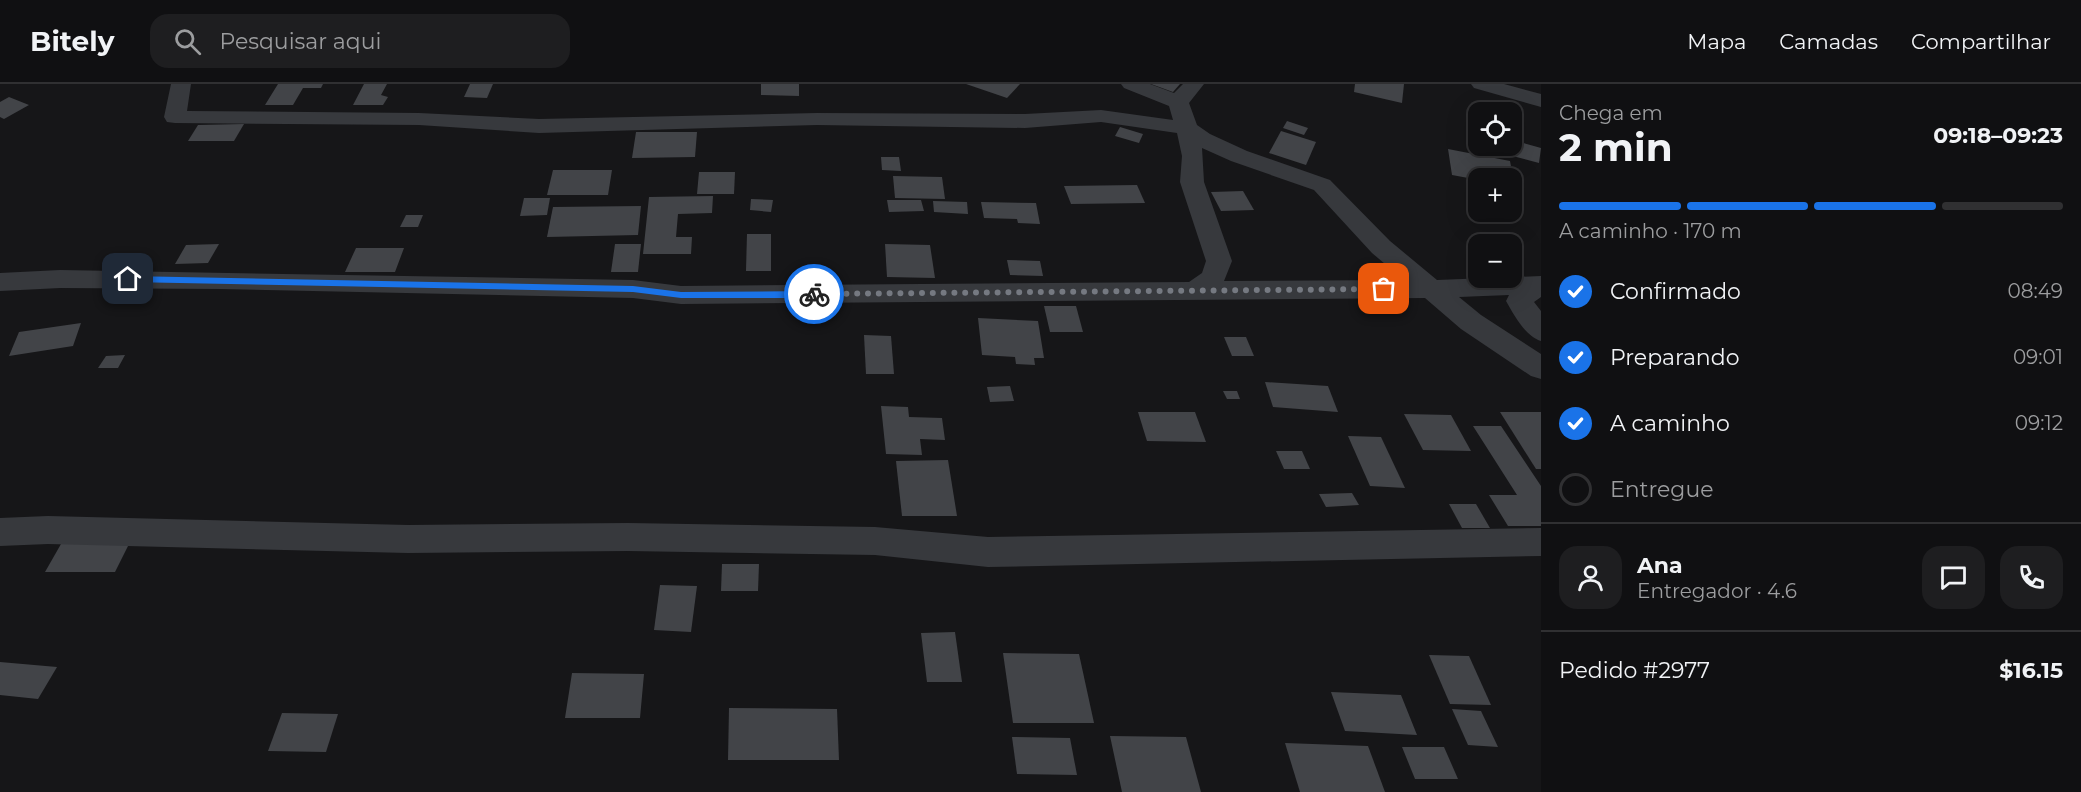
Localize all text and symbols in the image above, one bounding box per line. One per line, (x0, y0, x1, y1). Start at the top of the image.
search box (150, 14, 570, 68)
text: Bitely (30, 24, 114, 58)
icon: search (171, 25, 204, 58)
text: Pesquisar aqui (219, 28, 381, 55)
text: Mapa (1687, 29, 1746, 54)
text: Camadas (1779, 29, 1878, 54)
text: Compartilhar (1911, 29, 2051, 54)
text: Chega em (1559, 101, 1663, 125)
map controls (1468, 102, 1522, 288)
button: locate (1468, 102, 1522, 156)
text: 09:18–09:23 (1933, 122, 2063, 149)
text: 2 min (1559, 123, 1673, 171)
button: + (1468, 168, 1522, 222)
text: A caminho · 170 m (1559, 219, 1742, 243)
button: − (1468, 234, 1522, 288)
pin (102, 253, 153, 304)
icon: home (111, 262, 144, 295)
pin (1358, 263, 1409, 314)
courier (784, 264, 844, 324)
icon: bag (1367, 272, 1400, 305)
icon: check (1559, 275, 1592, 308)
icon: bike (798, 278, 831, 311)
text: Confirmado (1610, 278, 1741, 305)
text: 08:49 (2008, 279, 2063, 303)
icon: check (1559, 341, 1592, 374)
text: Preparando (1610, 344, 1739, 371)
text: 09:01 (2013, 345, 2063, 369)
icon: check (1559, 407, 1592, 440)
text: A caminho (1610, 410, 1730, 437)
text: 09:12 (2015, 411, 2063, 435)
text: Entregue (1610, 476, 1714, 503)
button: person (1559, 546, 1622, 609)
button: chat (1922, 546, 1985, 609)
button: phone (2000, 546, 2063, 609)
text: Ana (1637, 552, 1683, 579)
text: Entregador · 4.6 (1637, 579, 1797, 603)
text: Pedido #2977 (1559, 657, 1710, 684)
text: $16.15 (1999, 657, 2063, 684)

